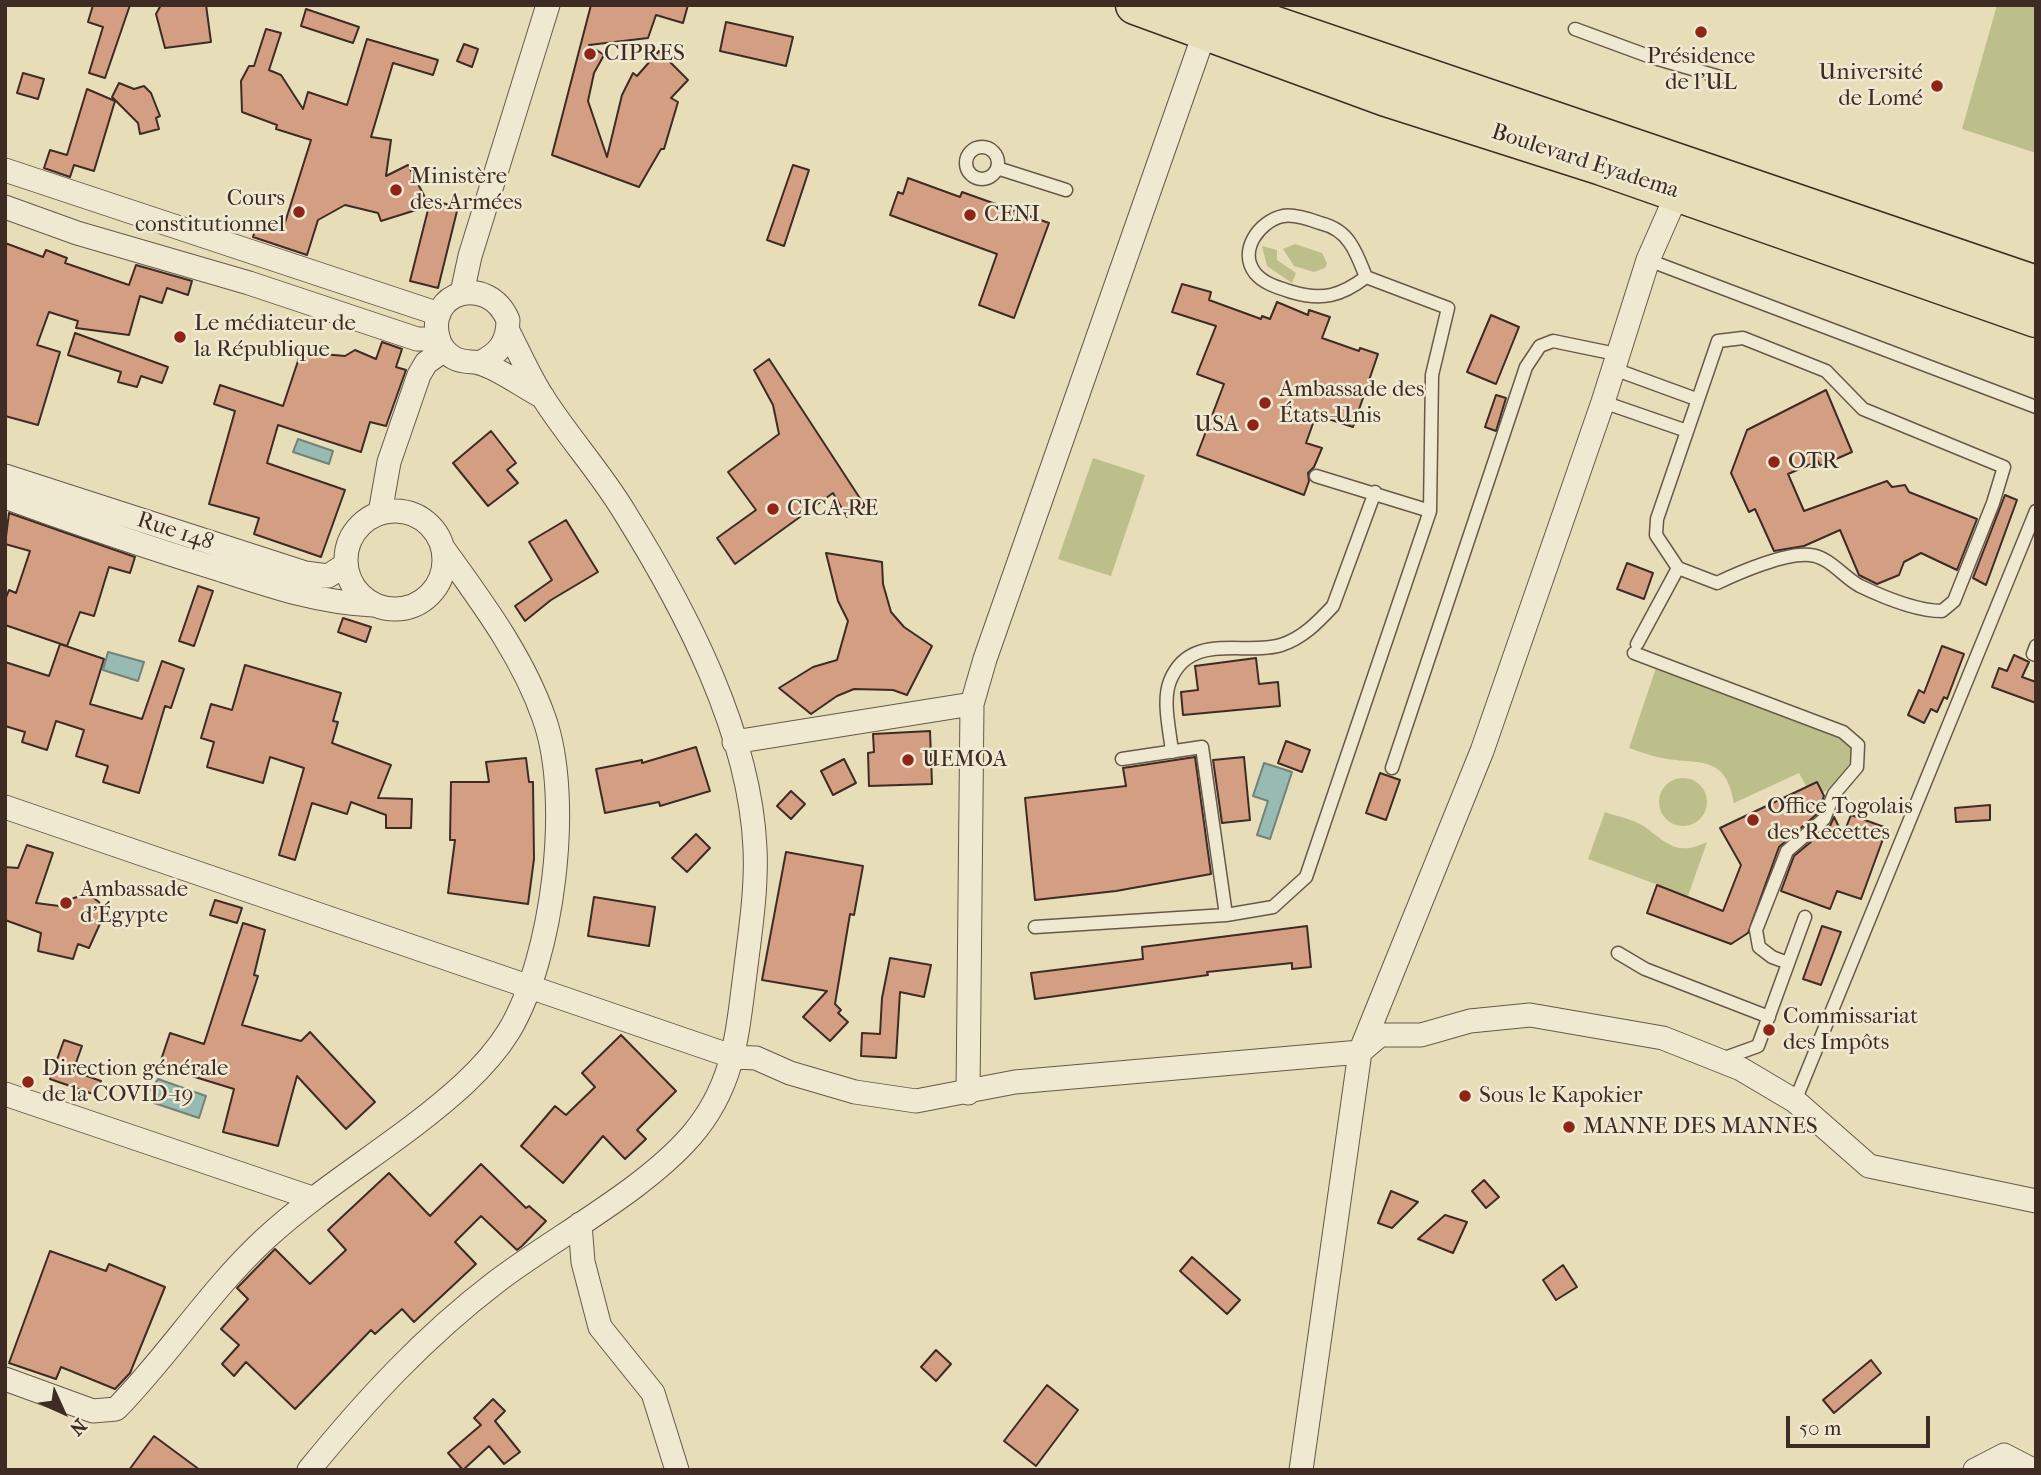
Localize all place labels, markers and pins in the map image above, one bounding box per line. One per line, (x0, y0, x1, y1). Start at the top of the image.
marker: Présidence de l'UL (1693, 24, 1709, 40)
place label: CIPRES (604, 40, 685, 68)
place label: Présidence de l'UL (1647, 43, 1755, 97)
marker: CIPRES (582, 46, 598, 62)
place label: Université de Lomé (1818, 59, 1923, 113)
marker: Université de Lomé (1929, 78, 1945, 94)
place label: Ministère des Armées (410, 163, 522, 217)
marker: Ministère des Armées (388, 182, 404, 198)
place label: Cours constitutionnel (135, 185, 285, 239)
place label: CENI (984, 201, 1040, 229)
marker: Cours constitutionnel (291, 204, 307, 220)
marker: CENI (962, 207, 978, 223)
place label: Le médiateur de la République (194, 310, 356, 364)
marker: Le médiateur de la République (172, 329, 188, 345)
place label: Ambassade des États-Unis (1279, 376, 1424, 430)
marker: Ambassade des États-Unis (1257, 395, 1273, 411)
place label: USA (1194, 411, 1239, 439)
marker: USA (1245, 417, 1261, 433)
place label: OTR (1788, 448, 1838, 476)
marker: OTR (1766, 454, 1782, 470)
place label: CICA-RE (787, 495, 878, 523)
marker: CICA-RE (765, 501, 781, 517)
place label: UEMOA (922, 746, 1007, 774)
marker: UEMOA (900, 752, 916, 768)
place label: Office Togolais des Recettes (1767, 793, 1913, 847)
marker: Office Togolais des Recettes (1745, 812, 1761, 828)
place label: Ambassade d'Égypte (80, 876, 188, 930)
marker: Ambassade d'Égypte (58, 895, 74, 911)
place label: Commissariat des Impôts (1783, 1003, 1918, 1057)
marker: Commissariat des Impôts (1761, 1022, 1777, 1038)
place label: Direction générale de la COVID-19 (42, 1055, 228, 1109)
marker: Direction générale de la COVID-19 (20, 1074, 36, 1090)
place label: Sous le Kapokier (1479, 1082, 1643, 1110)
marker: Sous le Kapokier (1457, 1088, 1473, 1104)
place label: MANNE DES MANNES (1583, 1113, 1818, 1141)
marker: MANNE DES MANNES (1561, 1119, 1577, 1135)

